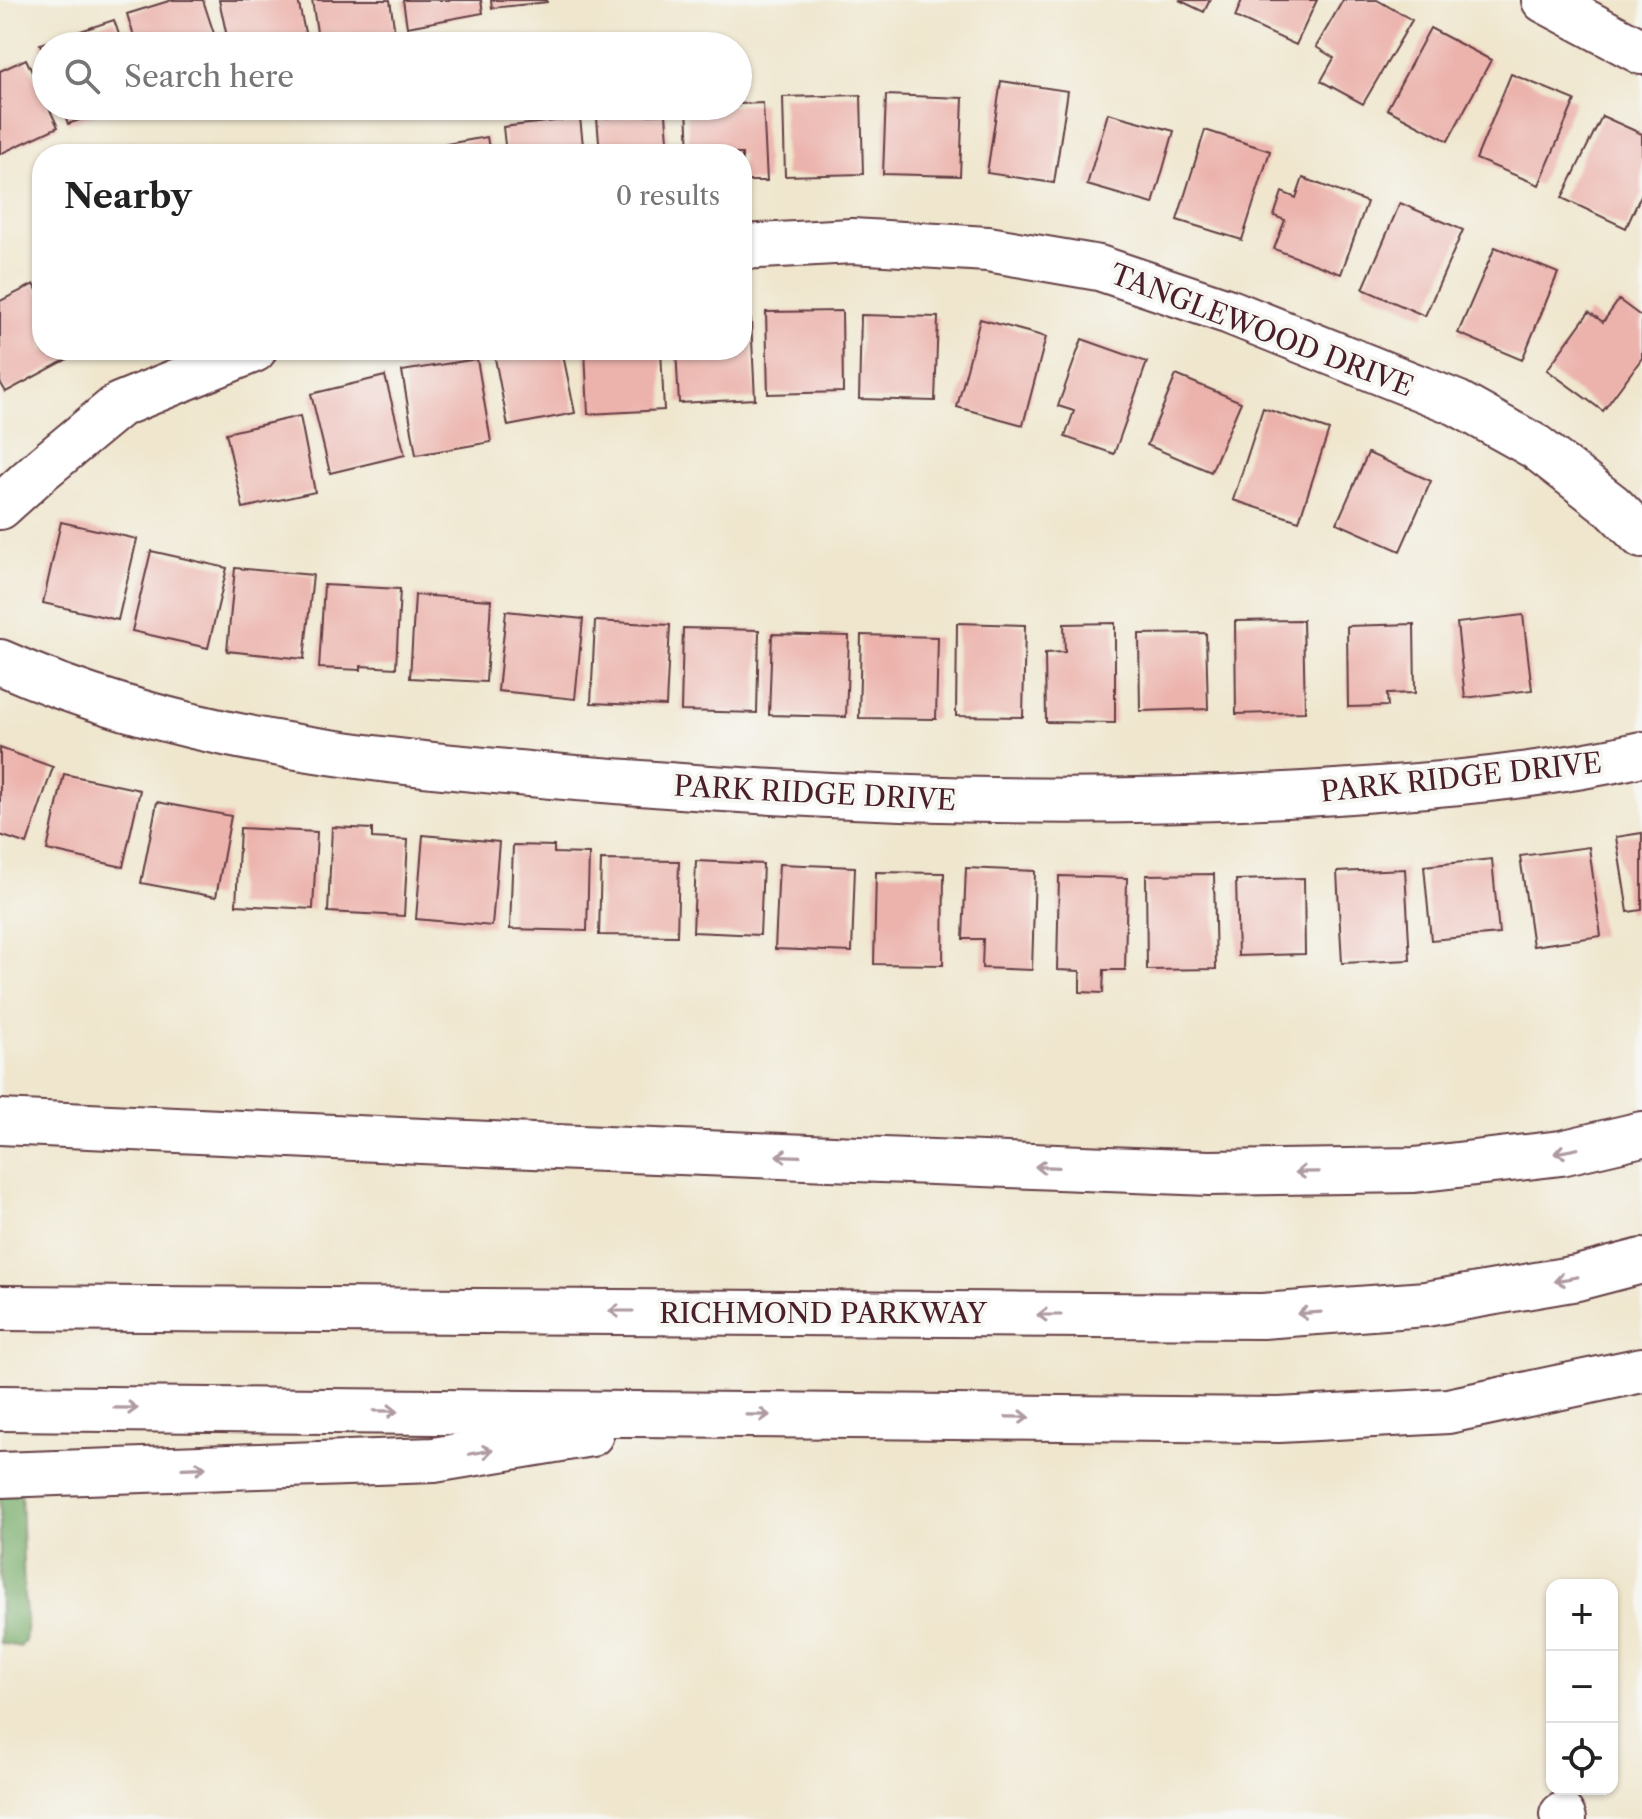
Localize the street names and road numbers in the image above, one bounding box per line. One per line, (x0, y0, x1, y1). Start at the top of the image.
street label: TANGLEWOOD DRIVE (1106, 256, 1418, 404)
street label: PARK RIDGE DRIVE (1319, 745, 1603, 809)
street label: PARK RIDGE DRIVE (673, 769, 957, 817)
street label: RICHMOND PARKWAY (659, 1296, 988, 1330)

